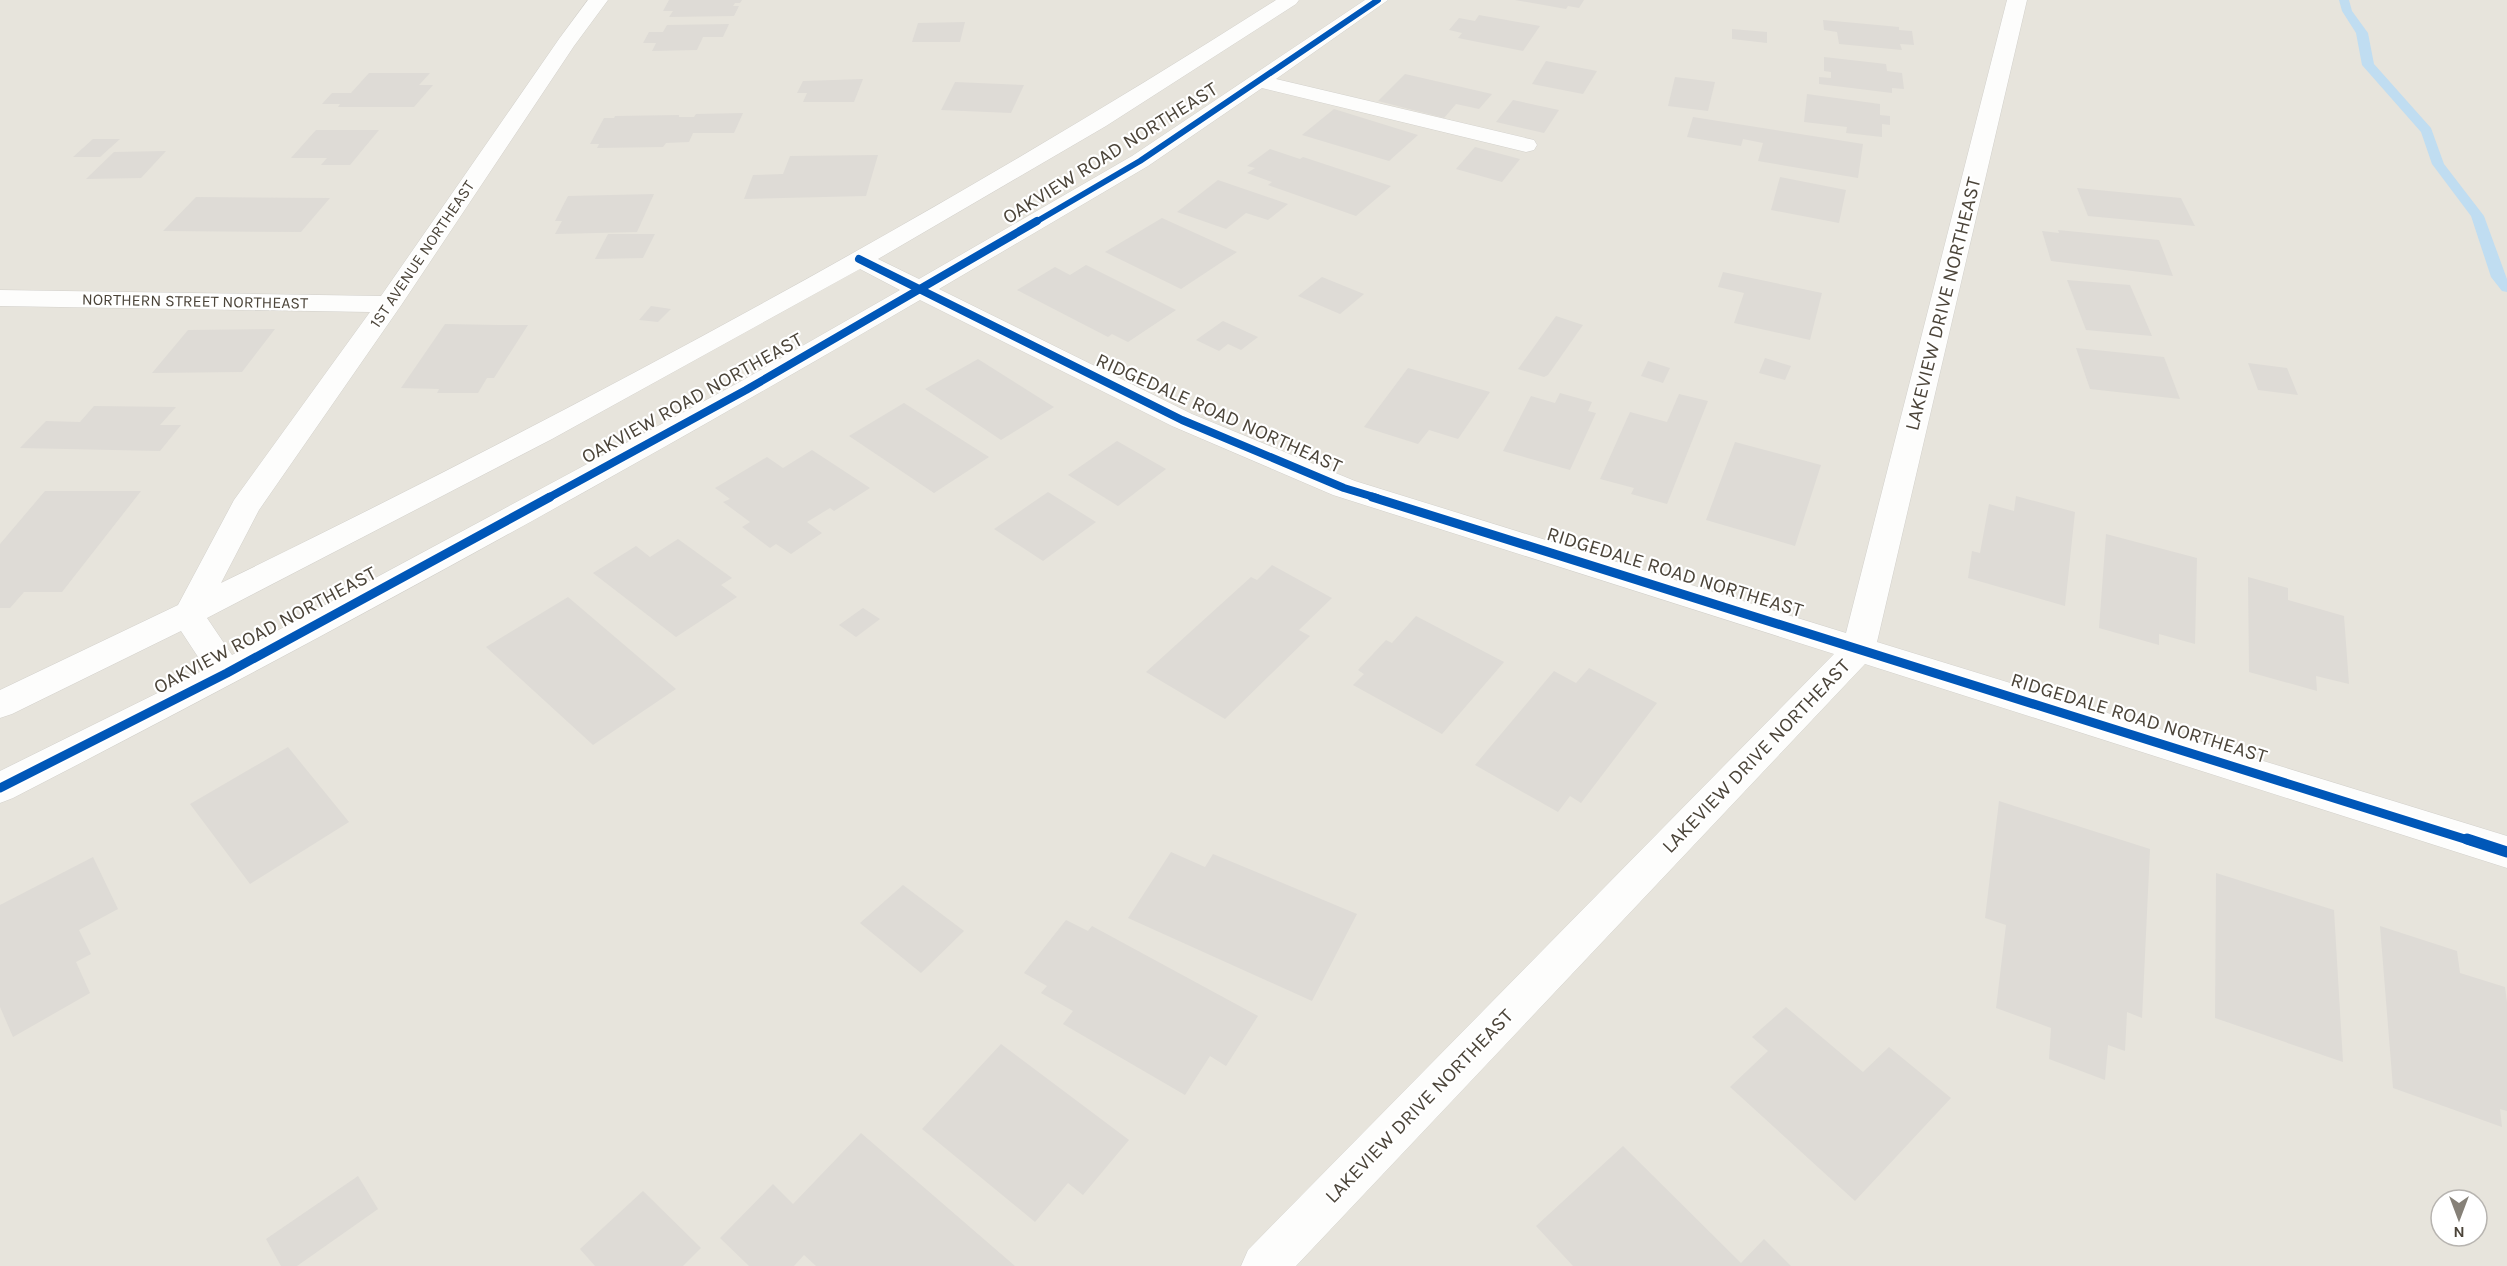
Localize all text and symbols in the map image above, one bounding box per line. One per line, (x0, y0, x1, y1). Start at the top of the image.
street label: OAKVIEW ROAD NORTHEAST (998, 77, 1222, 229)
street label: LAKEVIEW DRIVE NORTHEAST (1900, 175, 1986, 433)
street label: 1ST AVENUE NORTHEAST (366, 177, 478, 331)
street label: NORTHERN STREET NORTHEAST (82, 290, 308, 312)
street label: OAKVIEW ROAD NORTHEAST (578, 328, 806, 468)
street label: RIDGEDALE ROAD NORTHEAST (1092, 348, 1346, 478)
street label: RIDGEDALE ROAD NORTHEAST (1544, 522, 1806, 622)
street label: OAKVIEW ROAD NORTHEAST (150, 561, 380, 699)
street label: LAKEVIEW DRIVE NORTHEAST (1657, 654, 1855, 858)
street label: RIDGEDALE ROAD NORTHEAST (2008, 668, 2270, 768)
street label: LAKEVIEW DRIVE NORTHEAST (1320, 1004, 1518, 1208)
north arrow (2429, 1188, 2489, 1248)
text: N (2453, 1223, 2465, 1242)

